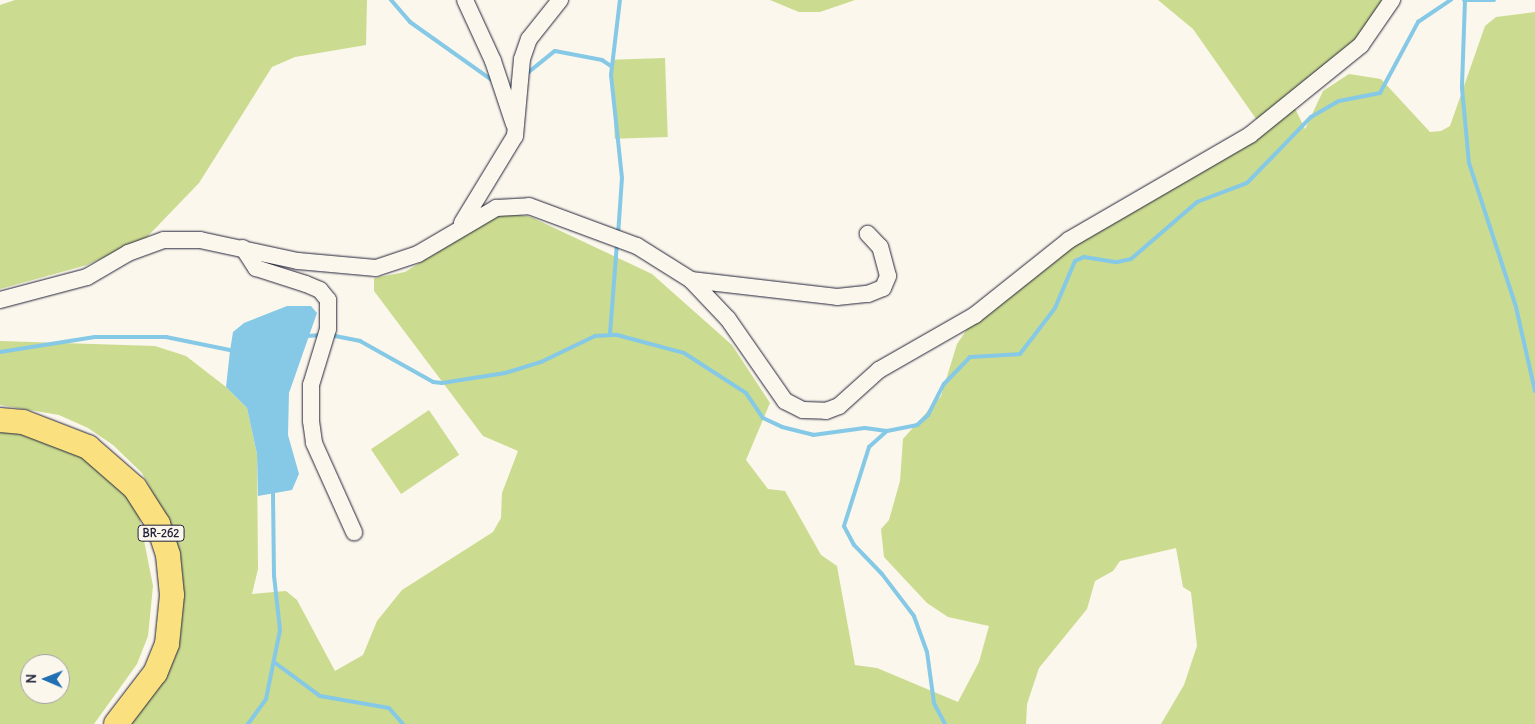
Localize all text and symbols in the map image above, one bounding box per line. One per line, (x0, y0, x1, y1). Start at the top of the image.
road number: BR-262 (137, 524, 185, 542)
north arrow (20, 654, 70, 704)
text: N (22, 674, 40, 684)

